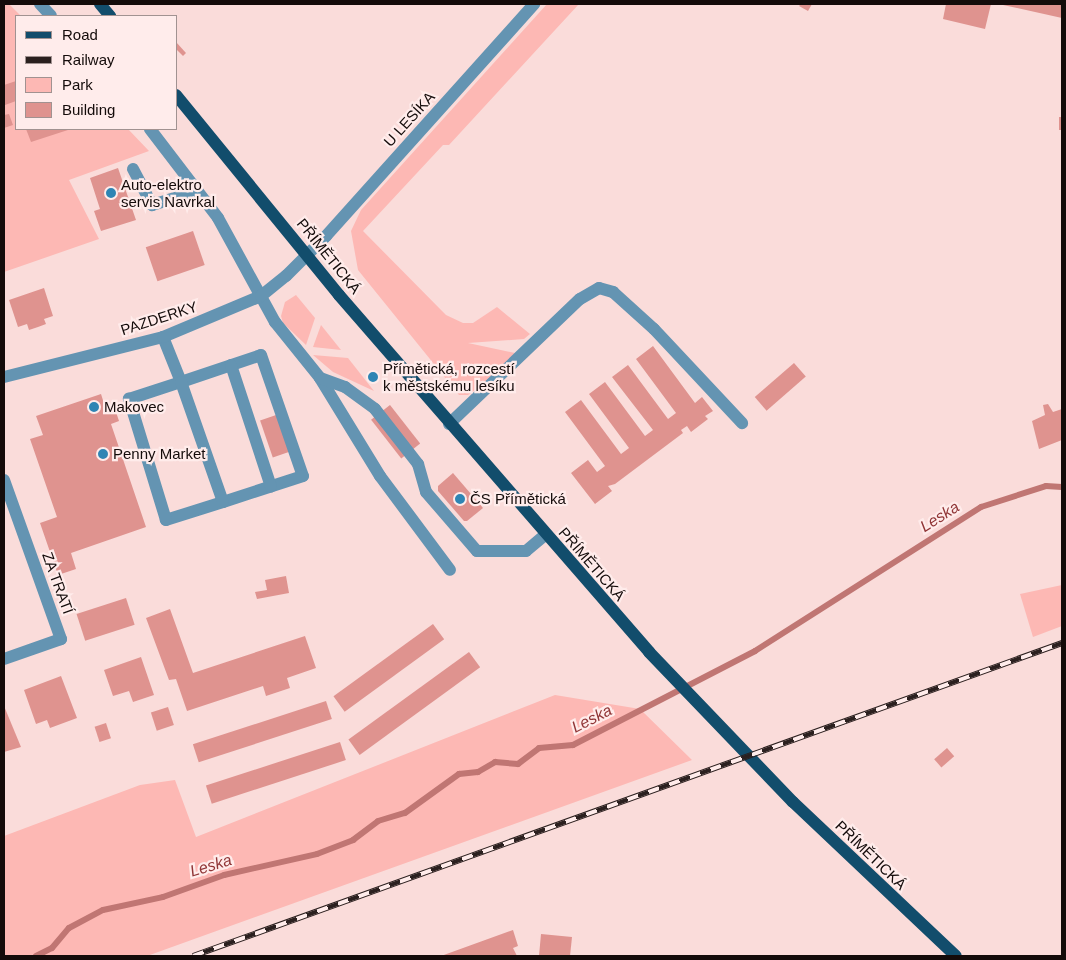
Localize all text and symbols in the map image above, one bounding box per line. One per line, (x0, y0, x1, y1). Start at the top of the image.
legend (15, 15, 178, 130)
text: Road (62, 26, 98, 43)
text: Railway (62, 51, 115, 68)
text: Park (62, 76, 93, 93)
street label: U LESÍKA (380, 88, 438, 150)
text: Building (62, 101, 115, 118)
place label: Auto-elektro servis Navrkal (121, 175, 215, 210)
marker: Auto-elektro servis Navrkal (105, 187, 117, 199)
street label: PŘÍMĚTICKÁ (293, 215, 365, 297)
street label: PAZDERKY (118, 297, 200, 339)
place label: Přímětická, rozcestí k městskému lesíku (383, 359, 515, 394)
marker: Přímětická, rozcestí k městskému lesíku (367, 371, 379, 383)
place label: Makovec (104, 398, 164, 416)
marker: Makovec (88, 401, 100, 413)
place label: Penny Market (113, 445, 206, 463)
marker: Penny Market (97, 448, 109, 460)
place label: ČS Přímětická (470, 490, 566, 508)
marker: ČS Přímětická (454, 493, 466, 505)
water label: Leska (917, 498, 963, 536)
street label: PŘÍMĚTICKÁ (555, 524, 629, 604)
street label: ZA TRATÍ (38, 549, 78, 617)
water label: Leska (569, 701, 615, 737)
street label: PŘÍMĚTICKÁ (832, 817, 910, 893)
water label: Leska (188, 851, 234, 881)

